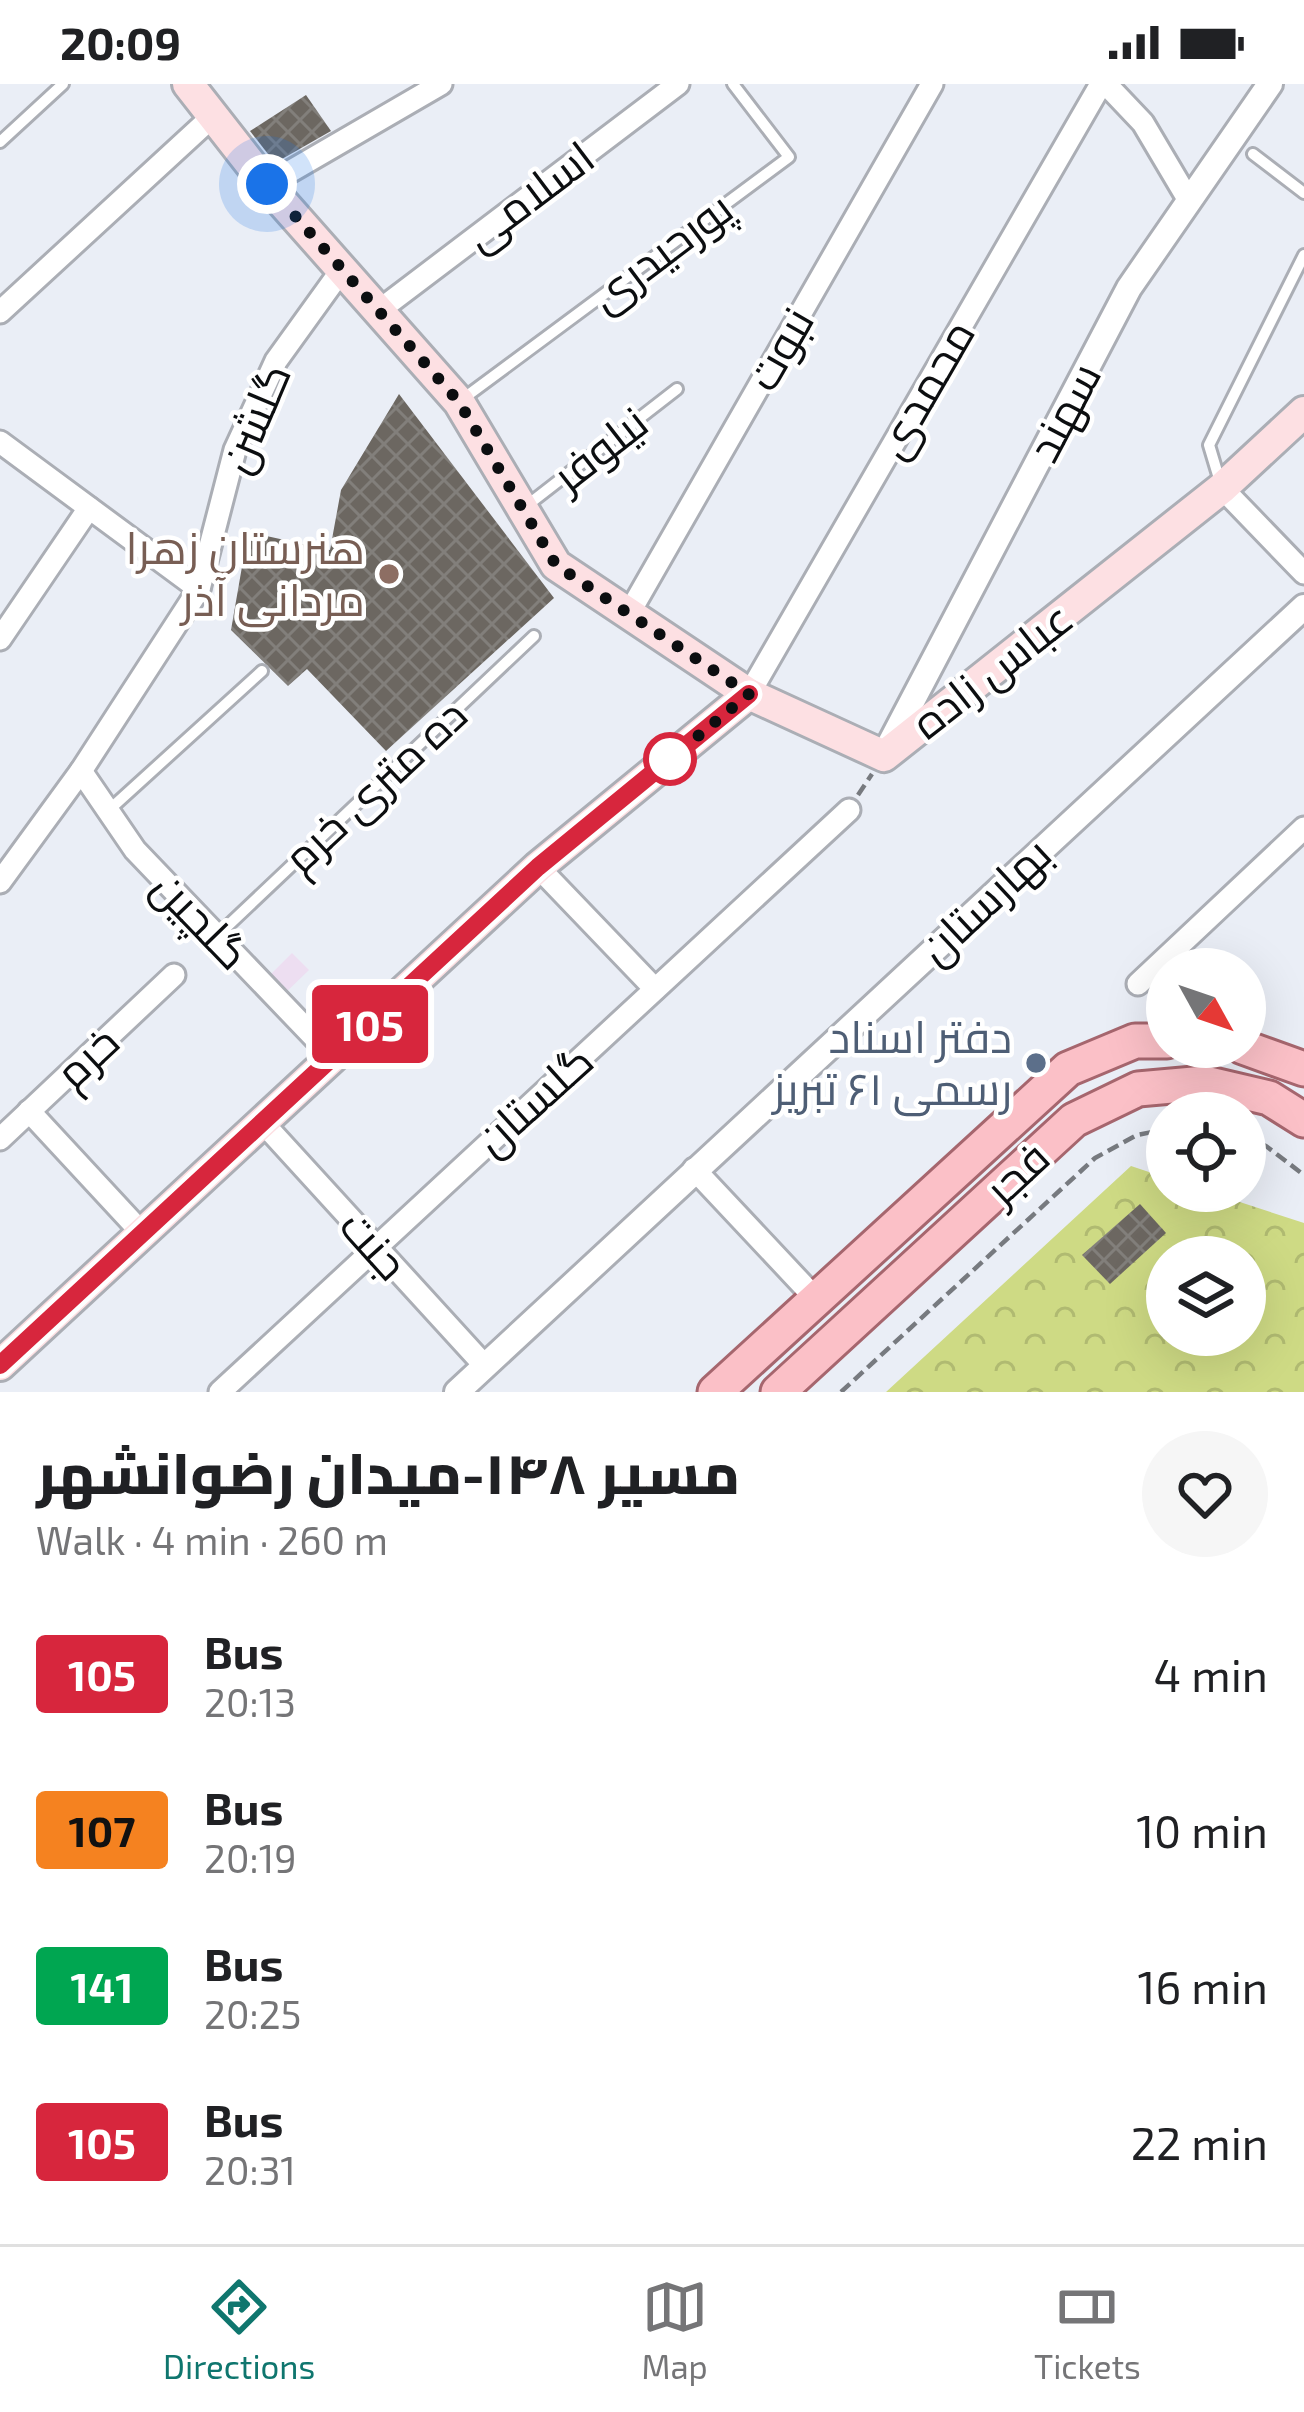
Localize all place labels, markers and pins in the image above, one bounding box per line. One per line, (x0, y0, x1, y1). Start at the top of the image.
place label: هنرستان زهرا مردانی آذر (125, 519, 365, 628)
marker: هنرستان زهرا مردانی آذر (376, 561, 402, 587)
unlabelled marker (645, 734, 695, 784)
place label: دفتر اسناد رسمی ۶۱ تبریز (770, 1008, 1012, 1117)
marker: دفتر اسناد رسمی ۶۱ تبریز (1023, 1050, 1049, 1076)

